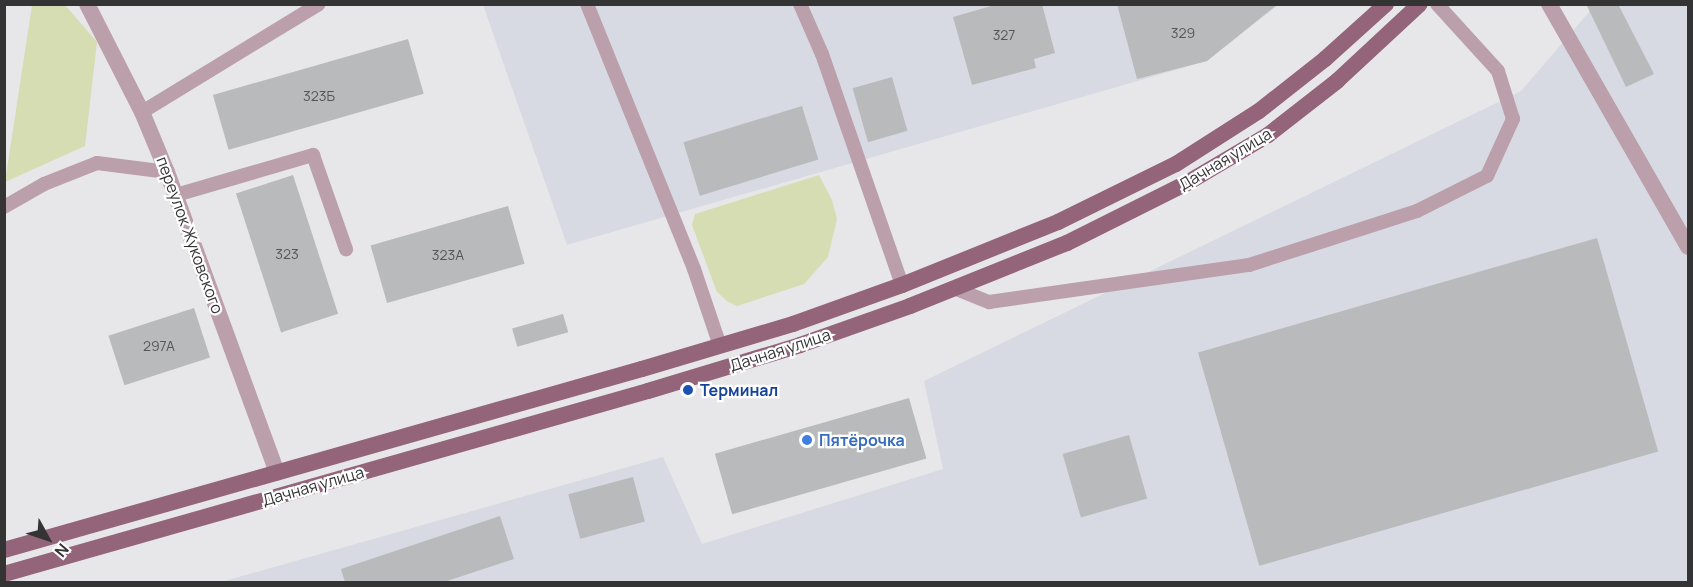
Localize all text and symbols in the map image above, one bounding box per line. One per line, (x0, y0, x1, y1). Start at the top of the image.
house number: 329 (1171, 25, 1195, 41)
house number: 327 (993, 27, 1015, 43)
house number: 323Б (303, 88, 335, 104)
street label: Дачная улица (1175, 124, 1275, 194)
street label: переулок Жуковского (153, 154, 227, 316)
house number: 323 (275, 246, 299, 262)
house number: 323А (432, 247, 464, 263)
street label: Дачная улица (727, 325, 833, 375)
house number: 297А (143, 338, 175, 354)
place label: Терминал (700, 380, 778, 400)
marker: Терминал (681, 383, 695, 397)
place label: Пятёрочка (819, 430, 905, 450)
marker: Пятёрочка (800, 433, 814, 447)
street label: Дачная улица (260, 462, 366, 510)
north arrow (18, 509, 78, 569)
text: N (50, 539, 74, 562)

